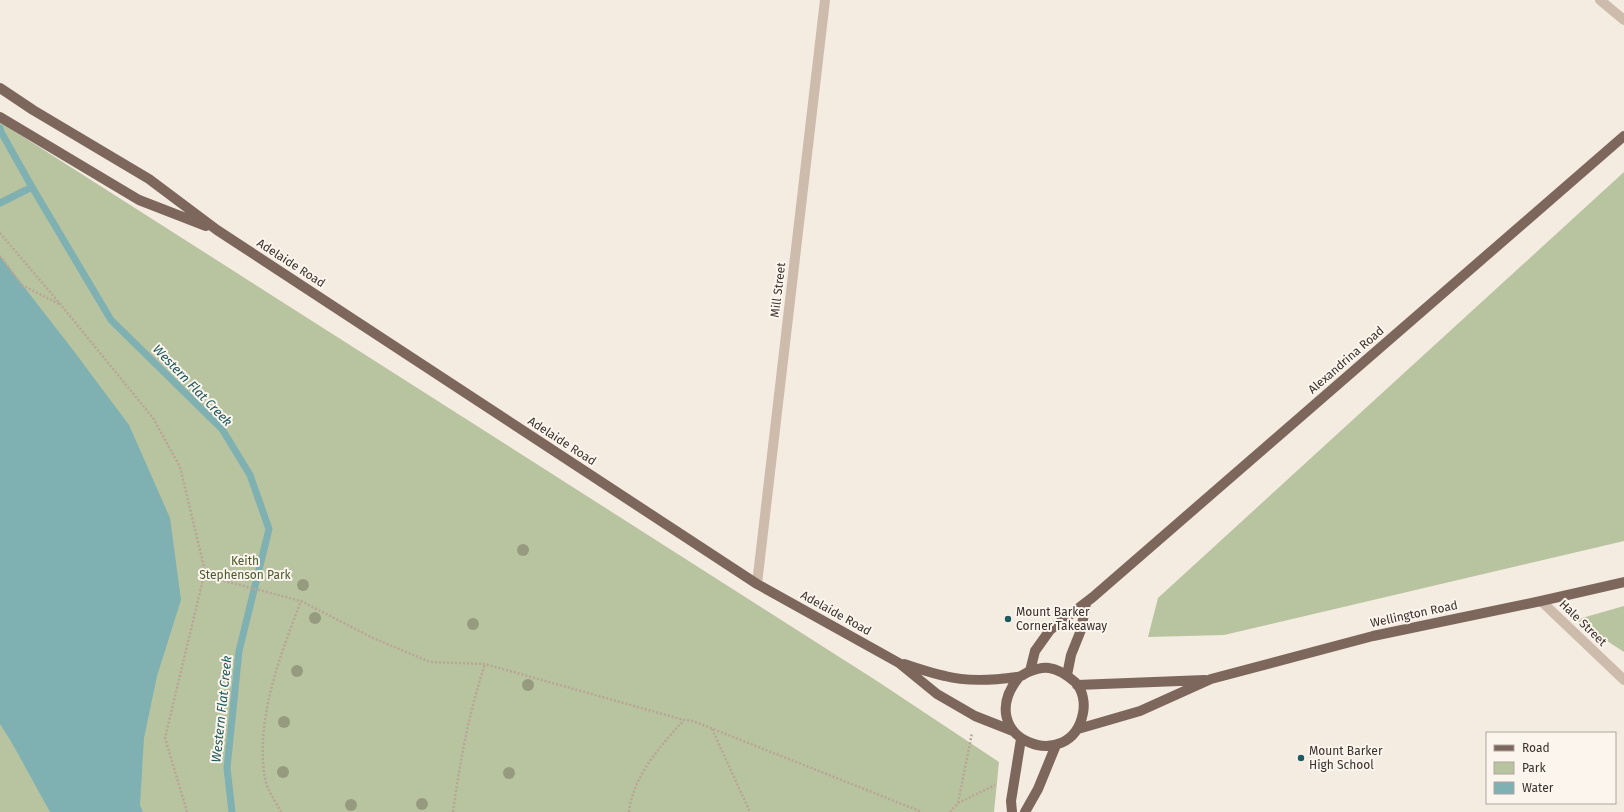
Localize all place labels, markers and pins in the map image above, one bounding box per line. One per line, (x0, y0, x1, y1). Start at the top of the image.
place label: Mount Barker Corner Takeaway (1016, 605, 1107, 633)
marker: Mount Barker Corner Takeaway (1003, 614, 1013, 624)
place label: Mount Barker High School (1309, 744, 1383, 772)
marker: Mount Barker High School (1296, 753, 1306, 763)

